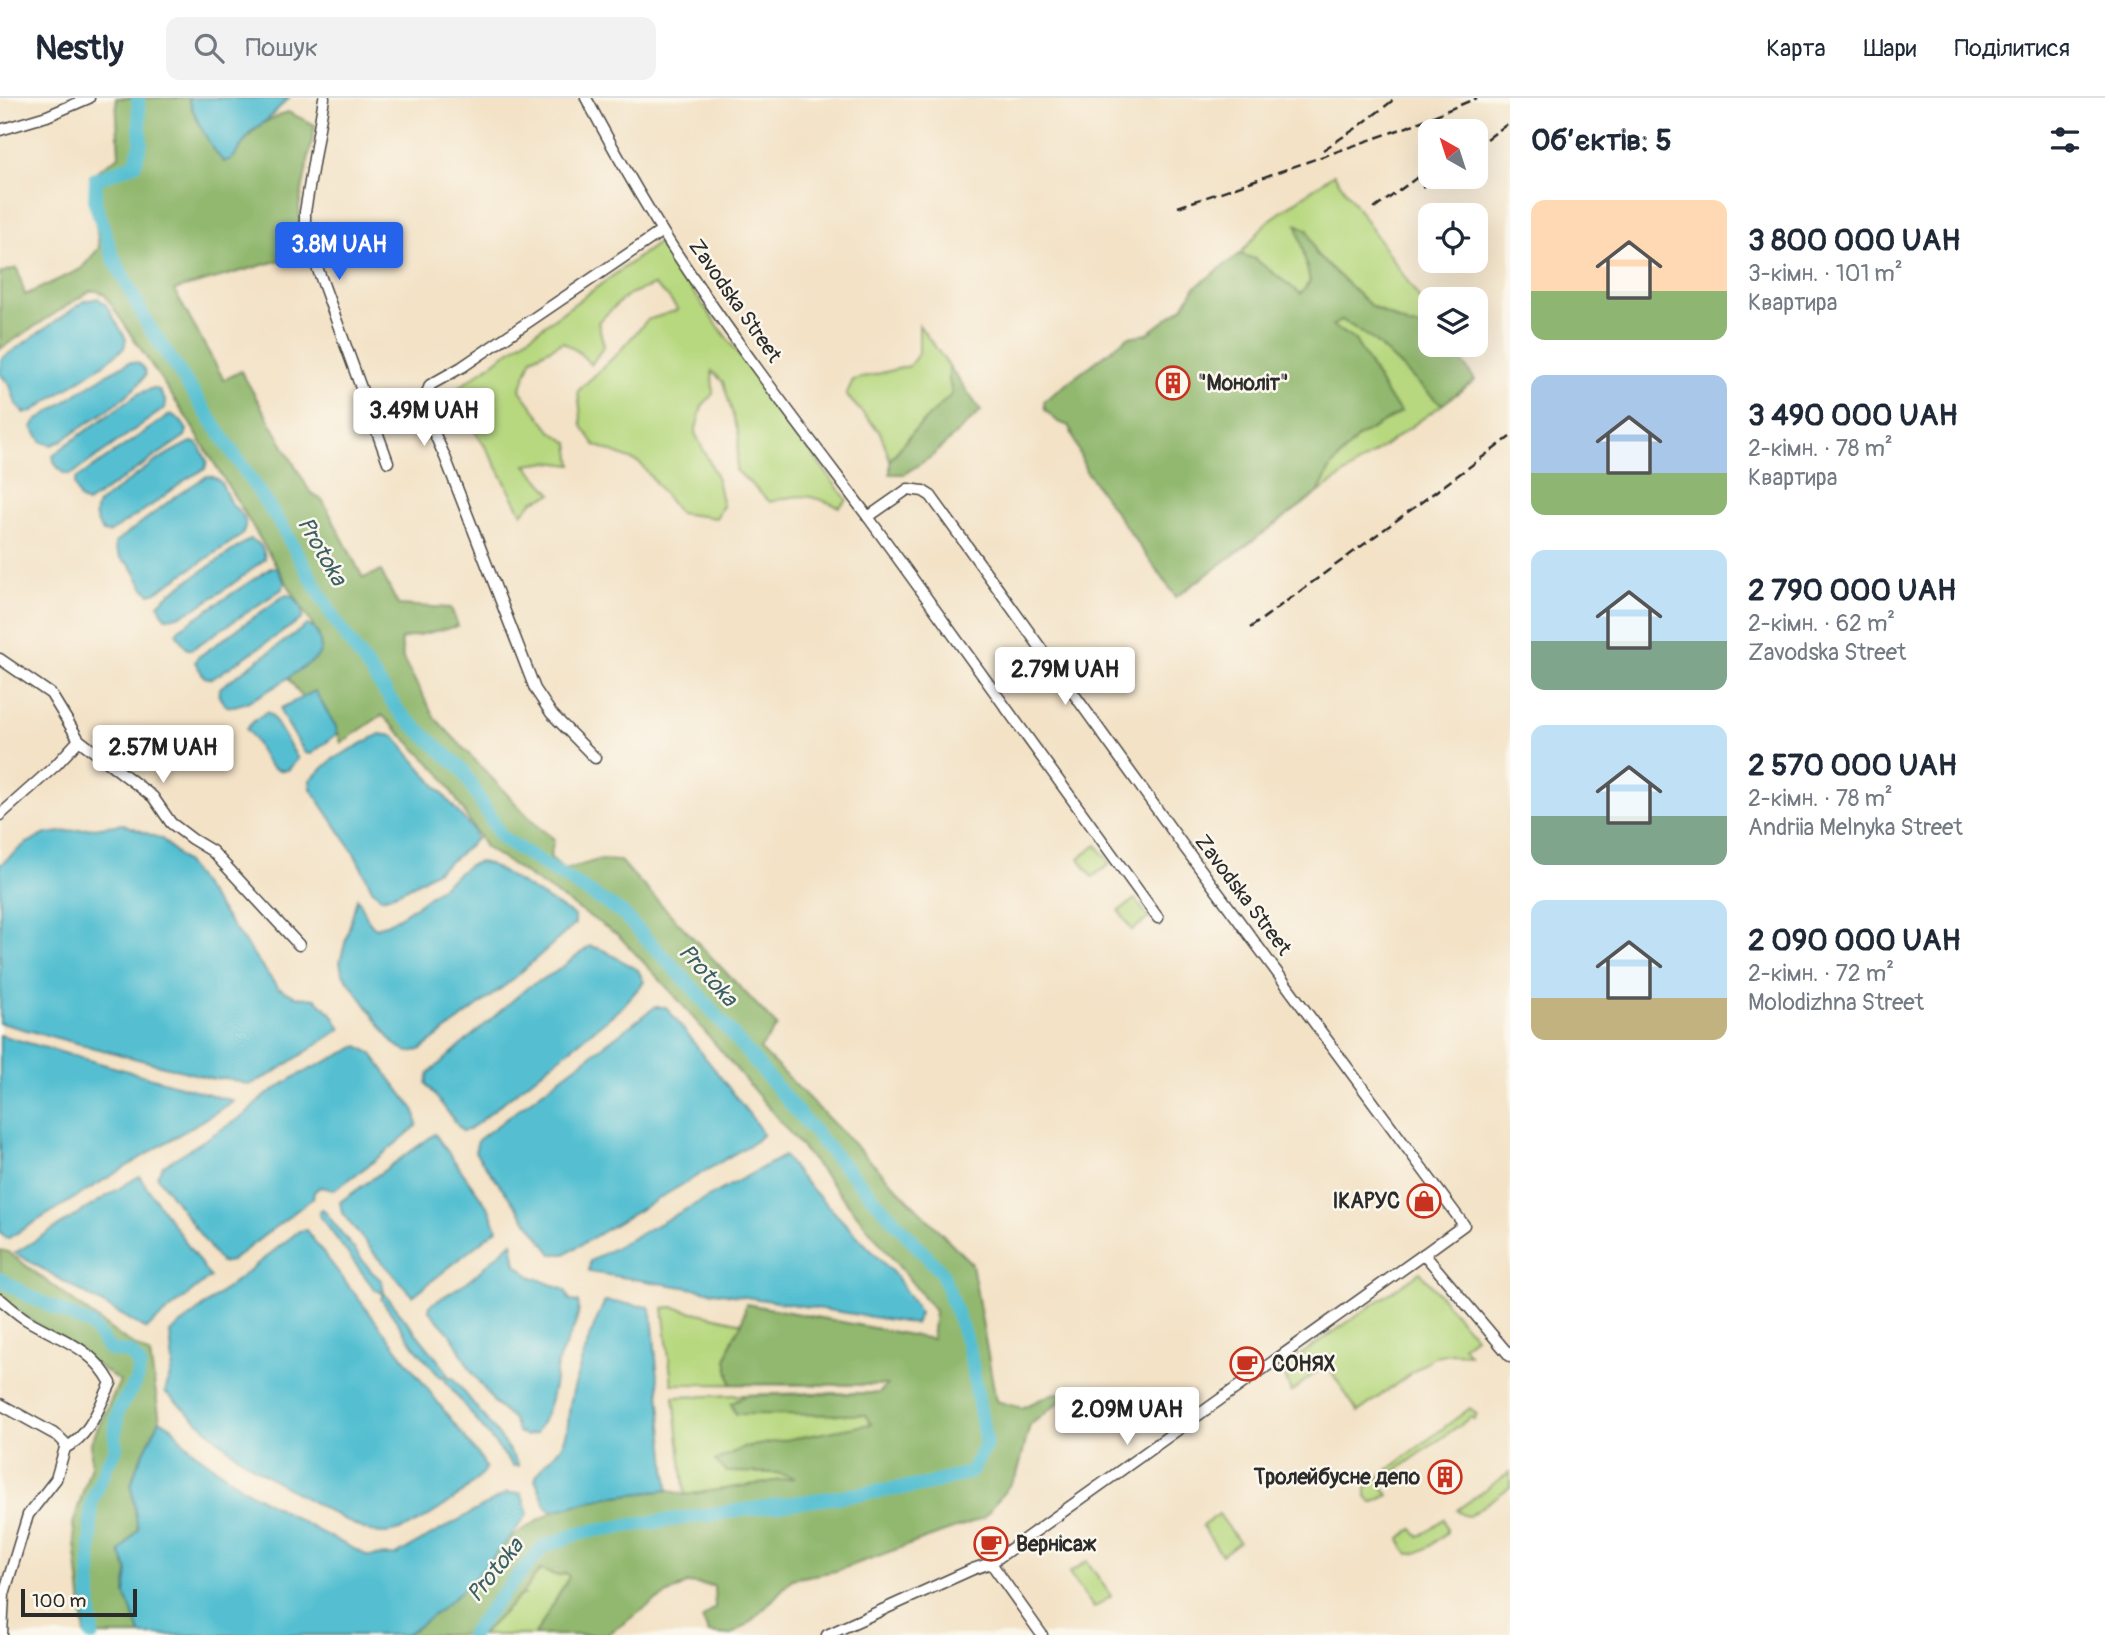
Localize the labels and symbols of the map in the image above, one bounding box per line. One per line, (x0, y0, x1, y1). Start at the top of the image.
north arrow (1418, 119, 1488, 189)
pin: 3.8M UAH (267, 222, 411, 282)
street label: Zavodska Street (682, 234, 788, 368)
building icon: "Моноліт" (1154, 364, 1192, 402)
place label: "Моноліт" (1198, 370, 1289, 397)
pin: 3.49M UAH (344, 388, 504, 448)
water label: Protoka (291, 512, 354, 592)
pin: 2.79M UAH (985, 648, 1145, 707)
pin: 2.57M UAH (83, 726, 243, 785)
street label: Zavodska Street (1189, 829, 1298, 961)
water label: Protoka (672, 938, 744, 1013)
shop icon: ІКАРУС (1405, 1182, 1443, 1220)
place label: ІКАРУС (1332, 1188, 1400, 1215)
cafe icon: СОНЯХ (1228, 1345, 1266, 1383)
place label: СОНЯХ (1272, 1351, 1336, 1378)
pin: 2.09M UAH (1047, 1388, 1207, 1447)
building icon: Тролейбусне депо (1426, 1458, 1464, 1496)
place label: Тролейбусне депо (1253, 1464, 1421, 1491)
cafe icon: Вернісаж (972, 1525, 1010, 1563)
water label: Protoka (460, 1531, 530, 1608)
place label: Вернісаж (1016, 1531, 1097, 1558)
scale bar (21, 1586, 136, 1618)

